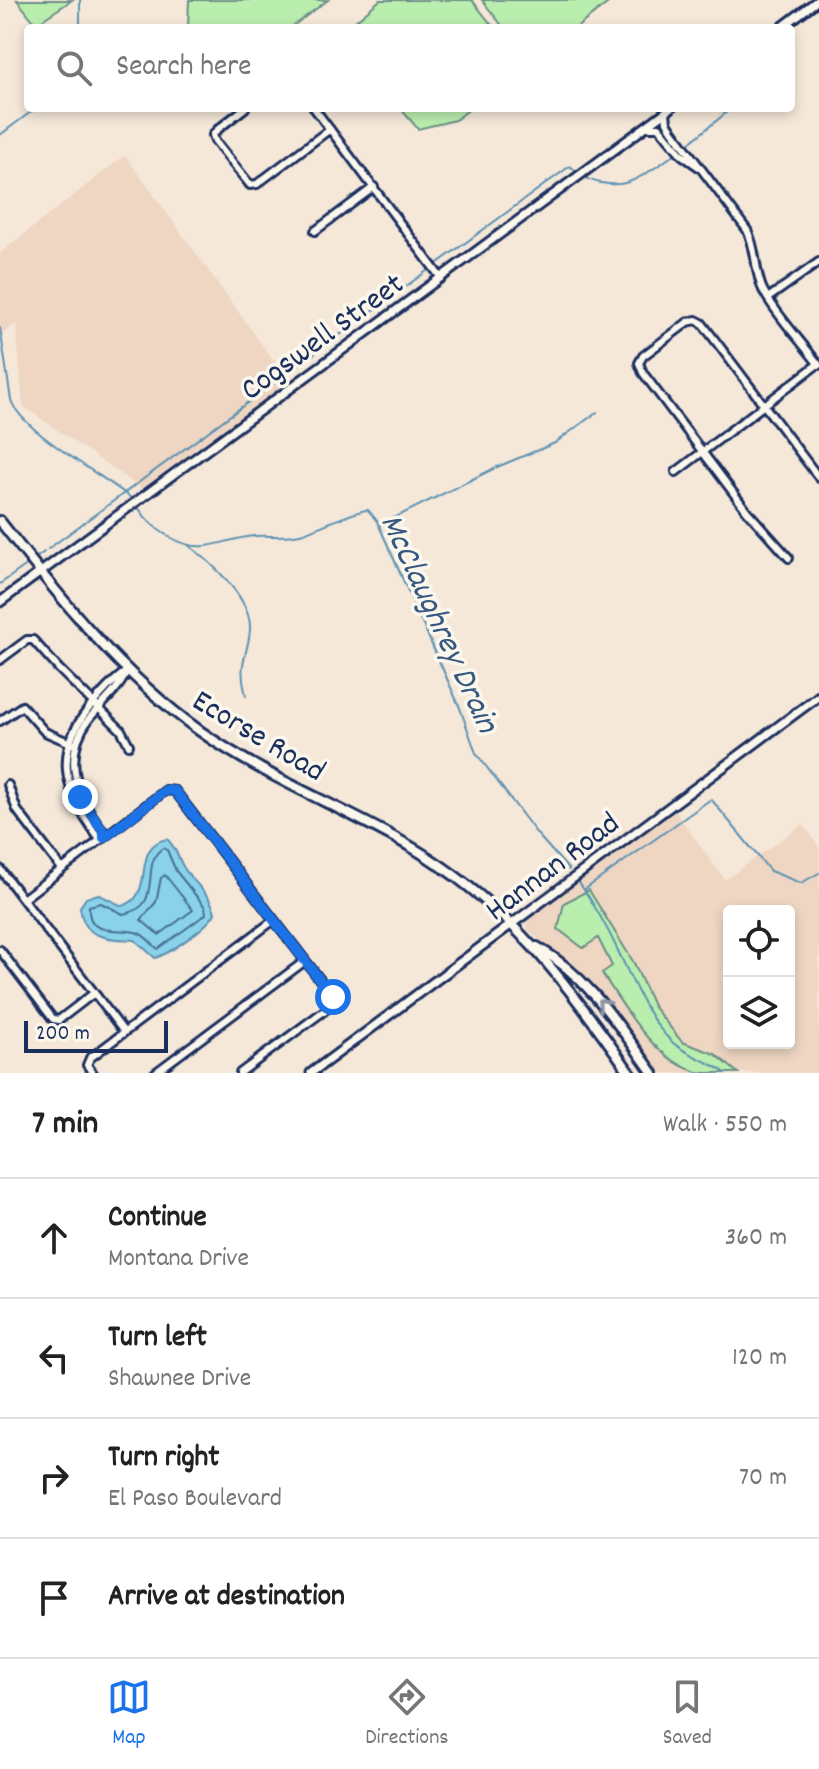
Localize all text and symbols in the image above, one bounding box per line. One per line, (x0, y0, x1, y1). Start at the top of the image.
search box (24, 24, 795, 112)
icon: search (52, 46, 96, 90)
text: Search here (116, 47, 252, 90)
street label: Cogswell Street (233, 264, 415, 414)
water label: McClaughrey Drain (365, 507, 510, 743)
street label: Ecorse Road (182, 680, 333, 796)
route end (62, 779, 98, 815)
street label: Hannan Road (477, 803, 631, 935)
map controls (723, 905, 795, 1049)
button: locate (723, 905, 795, 977)
button: layers (723, 977, 795, 1049)
route start (315, 979, 351, 1015)
one-way arrow (598, 999, 613, 1013)
scale bar (24, 1017, 168, 1053)
text: 200 m (36, 1019, 90, 1050)
text: 7 min (32, 1101, 98, 1150)
text: Walk · 550 m (663, 1107, 787, 1144)
text: Continue (108, 1198, 207, 1241)
icon: ahead (32, 1216, 76, 1260)
text: 360 m (725, 1220, 787, 1257)
text: Montana Drive (108, 1241, 249, 1278)
text: Turn left (108, 1318, 207, 1361)
icon: left (32, 1336, 76, 1380)
text: 120 m (732, 1340, 787, 1377)
text: Shawnee Drive (108, 1361, 251, 1398)
text: Turn right (108, 1438, 219, 1481)
icon: right (32, 1456, 76, 1500)
text: 70 m (739, 1460, 787, 1497)
text: El Paso Boulevard (108, 1481, 282, 1518)
icon: arrive (32, 1576, 76, 1620)
text: Arrive at destination (108, 1577, 345, 1620)
tab: Map (107, 1675, 151, 1754)
tab: Directions (365, 1675, 449, 1754)
tab: Saved (663, 1675, 712, 1754)

